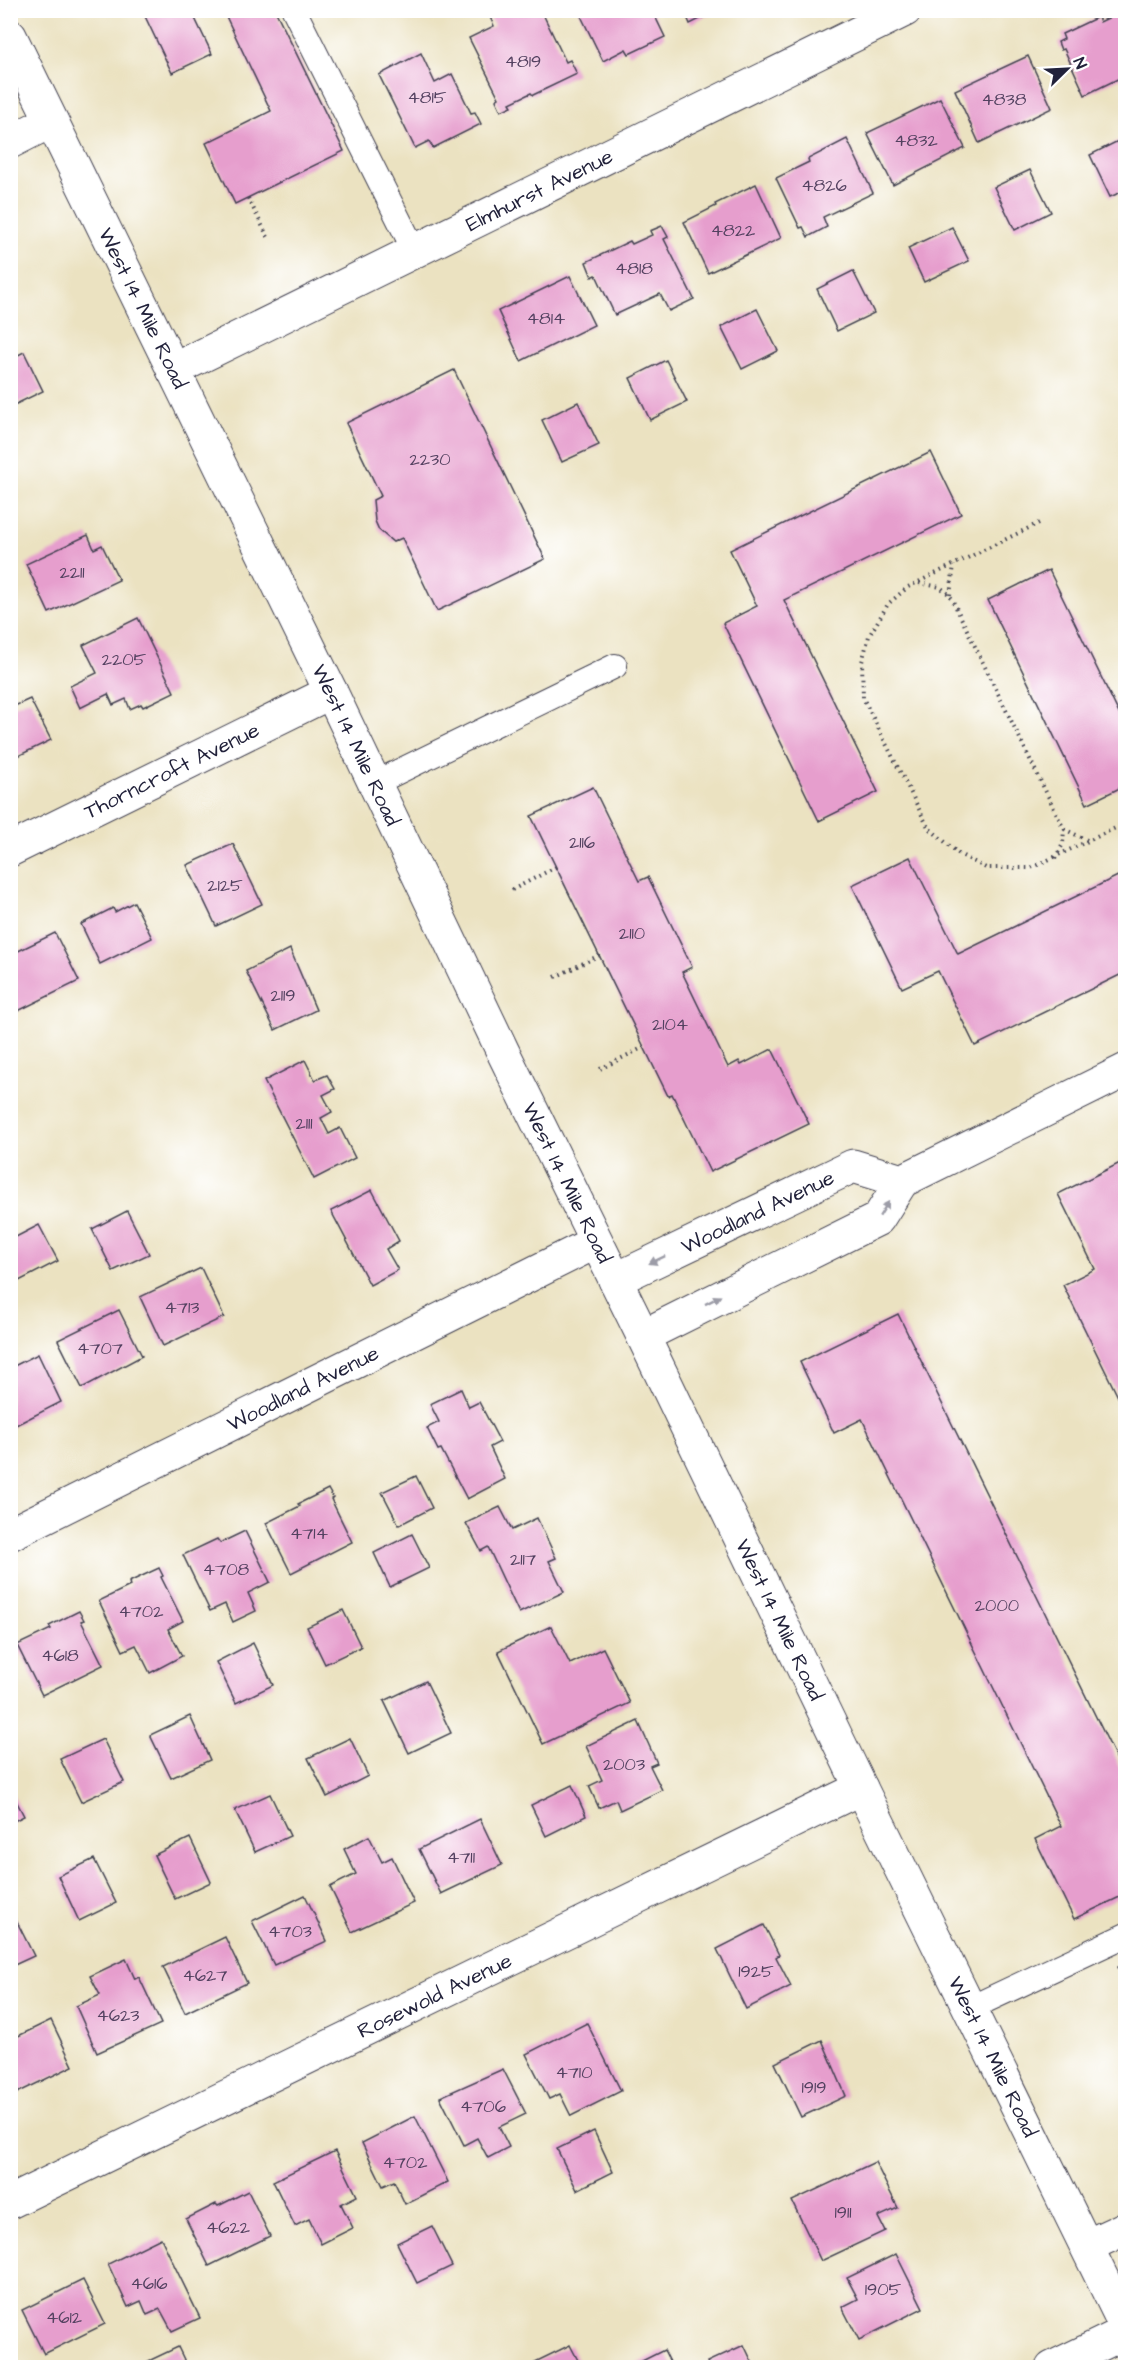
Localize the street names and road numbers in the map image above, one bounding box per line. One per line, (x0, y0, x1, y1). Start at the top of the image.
street label: Elmhurst Avenue (461, 142, 618, 238)
street label: West 14 Mile Road (91, 223, 195, 394)
street label: West 14 Mile Road (305, 659, 407, 831)
street label: Thorncroft Avenue (79, 715, 264, 826)
street label: West 14 Mile Road (516, 1097, 619, 1268)
street label: Woodland Avenue (676, 1163, 839, 1261)
street label: Woodland Avenue (222, 1338, 383, 1438)
street label: West 14 Mile Road (729, 1534, 831, 1706)
street label: Rosewold Avenue (352, 1946, 516, 2045)
street label: West 14 Mile Road (941, 1971, 1045, 2142)

